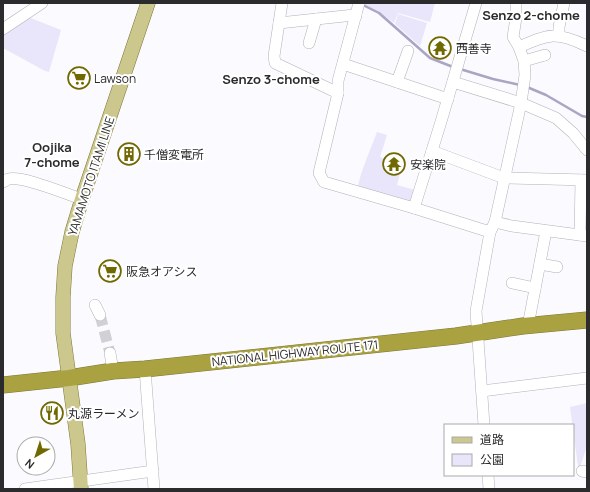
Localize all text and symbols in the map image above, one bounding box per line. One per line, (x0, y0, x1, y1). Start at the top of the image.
district label: Senzo 2-chome (482, 6, 580, 24)
temple icon: 西善寺 (427, 35, 453, 61)
place label: 西善寺 (456, 40, 492, 57)
supermarket icon: Lawson (66, 65, 92, 91)
place label: Lawson (94, 70, 136, 87)
district label: Senzo 3-chome (222, 70, 320, 88)
street label: YAMAMOTO ITAMI LINE (64, 114, 118, 238)
district label: Oojika 7-chome (24, 138, 80, 171)
building icon: 千僧変電所 (116, 141, 142, 167)
place label: 千僧変電所 (144, 146, 204, 163)
temple icon: 安楽院 (381, 151, 407, 177)
place label: 安楽院 (410, 156, 446, 173)
supermarket icon: 阪急オアシス (97, 258, 123, 284)
place label: 阪急オアシス (126, 263, 198, 280)
street label: NATIONAL HIGHWAY ROUTE 171 (211, 336, 379, 370)
restaurant icon: 丸源ラーメン (39, 400, 65, 426)
place label: 丸源ラーメン (68, 405, 140, 422)
legend (444, 424, 574, 476)
text: 道路 (480, 431, 504, 448)
north arrow (16, 436, 56, 476)
text: 公園 (480, 451, 504, 468)
text: N (22, 456, 37, 472)

